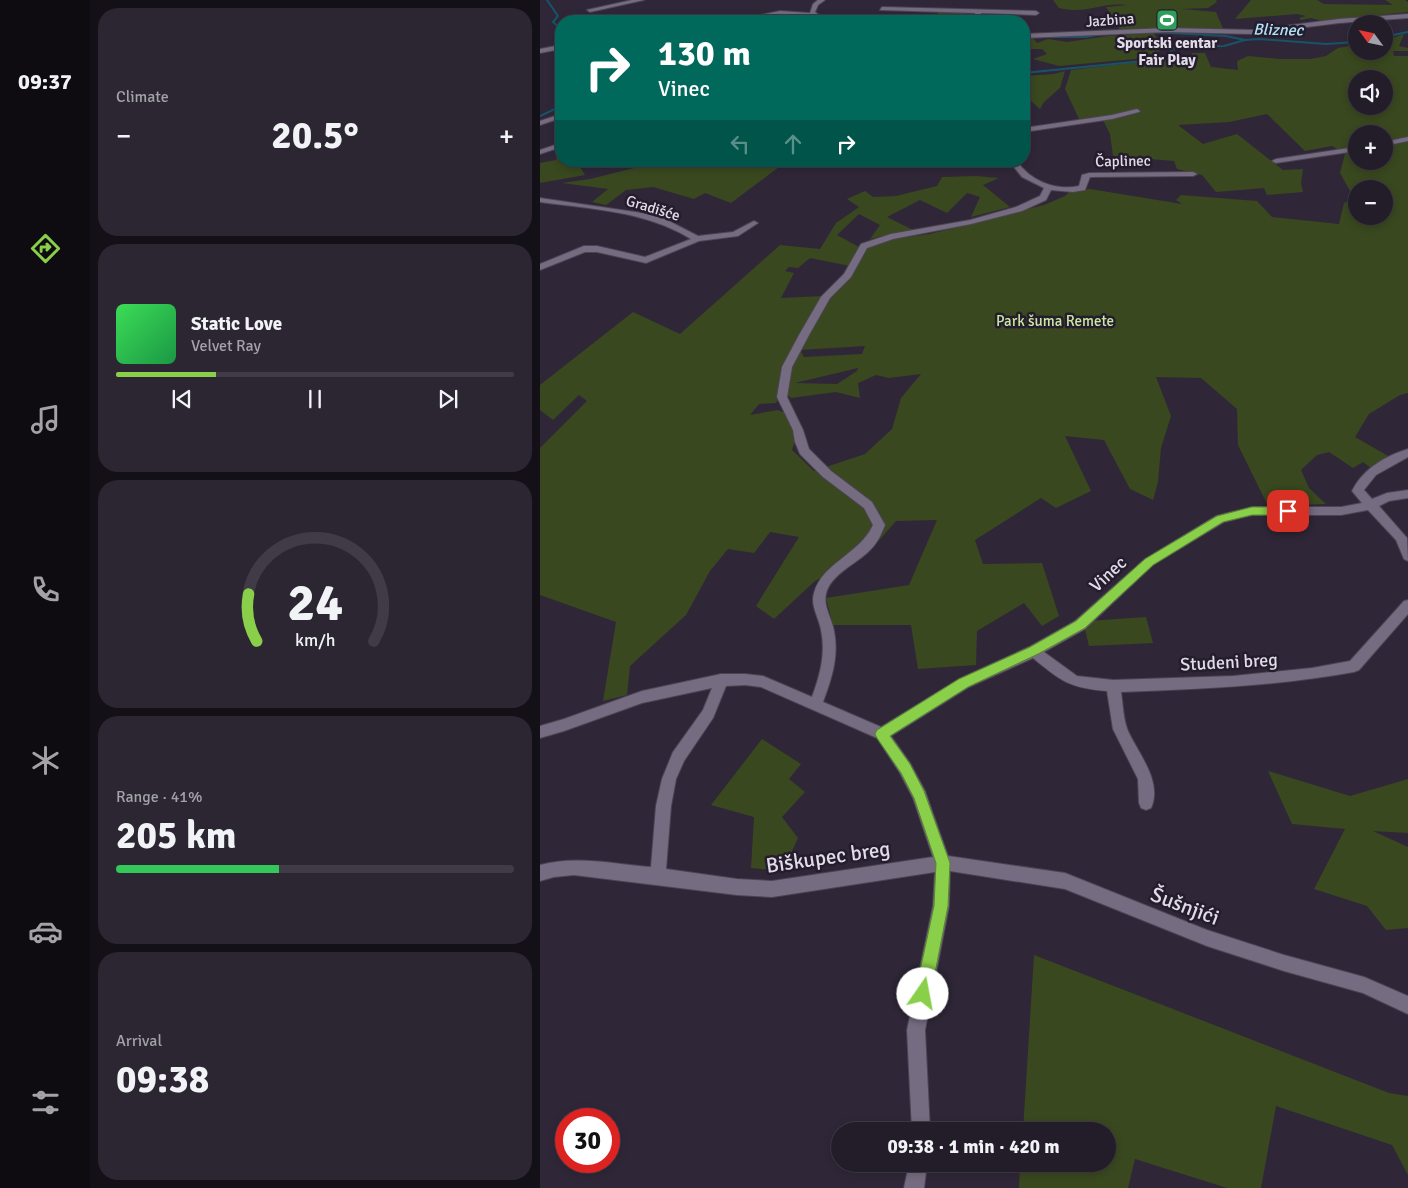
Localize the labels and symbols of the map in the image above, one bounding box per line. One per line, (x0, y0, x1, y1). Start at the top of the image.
sports icon: Sportski centar Fair Play (1155, 8, 1179, 32)
street label: Jazbina (1085, 9, 1135, 31)
north arrow (1348, 15, 1392, 60)
water label: Bliznec (1253, 20, 1305, 40)
place label: Sportski centar Fair Play (1117, 34, 1217, 69)
street label: Čaplinec (1095, 151, 1151, 170)
street label: Gradišće (624, 191, 682, 225)
park label: Park šuma Remete (996, 312, 1114, 330)
pin (1267, 490, 1309, 532)
street label: Vinec (1085, 551, 1131, 597)
street label: Studeni breg (1180, 648, 1278, 676)
street label: Biškupec breg (764, 835, 892, 879)
street label: Šušnjići (1147, 881, 1223, 931)
position arrow (896, 967, 948, 1019)
speed limit sign: 30 (555, 1108, 620, 1173)

